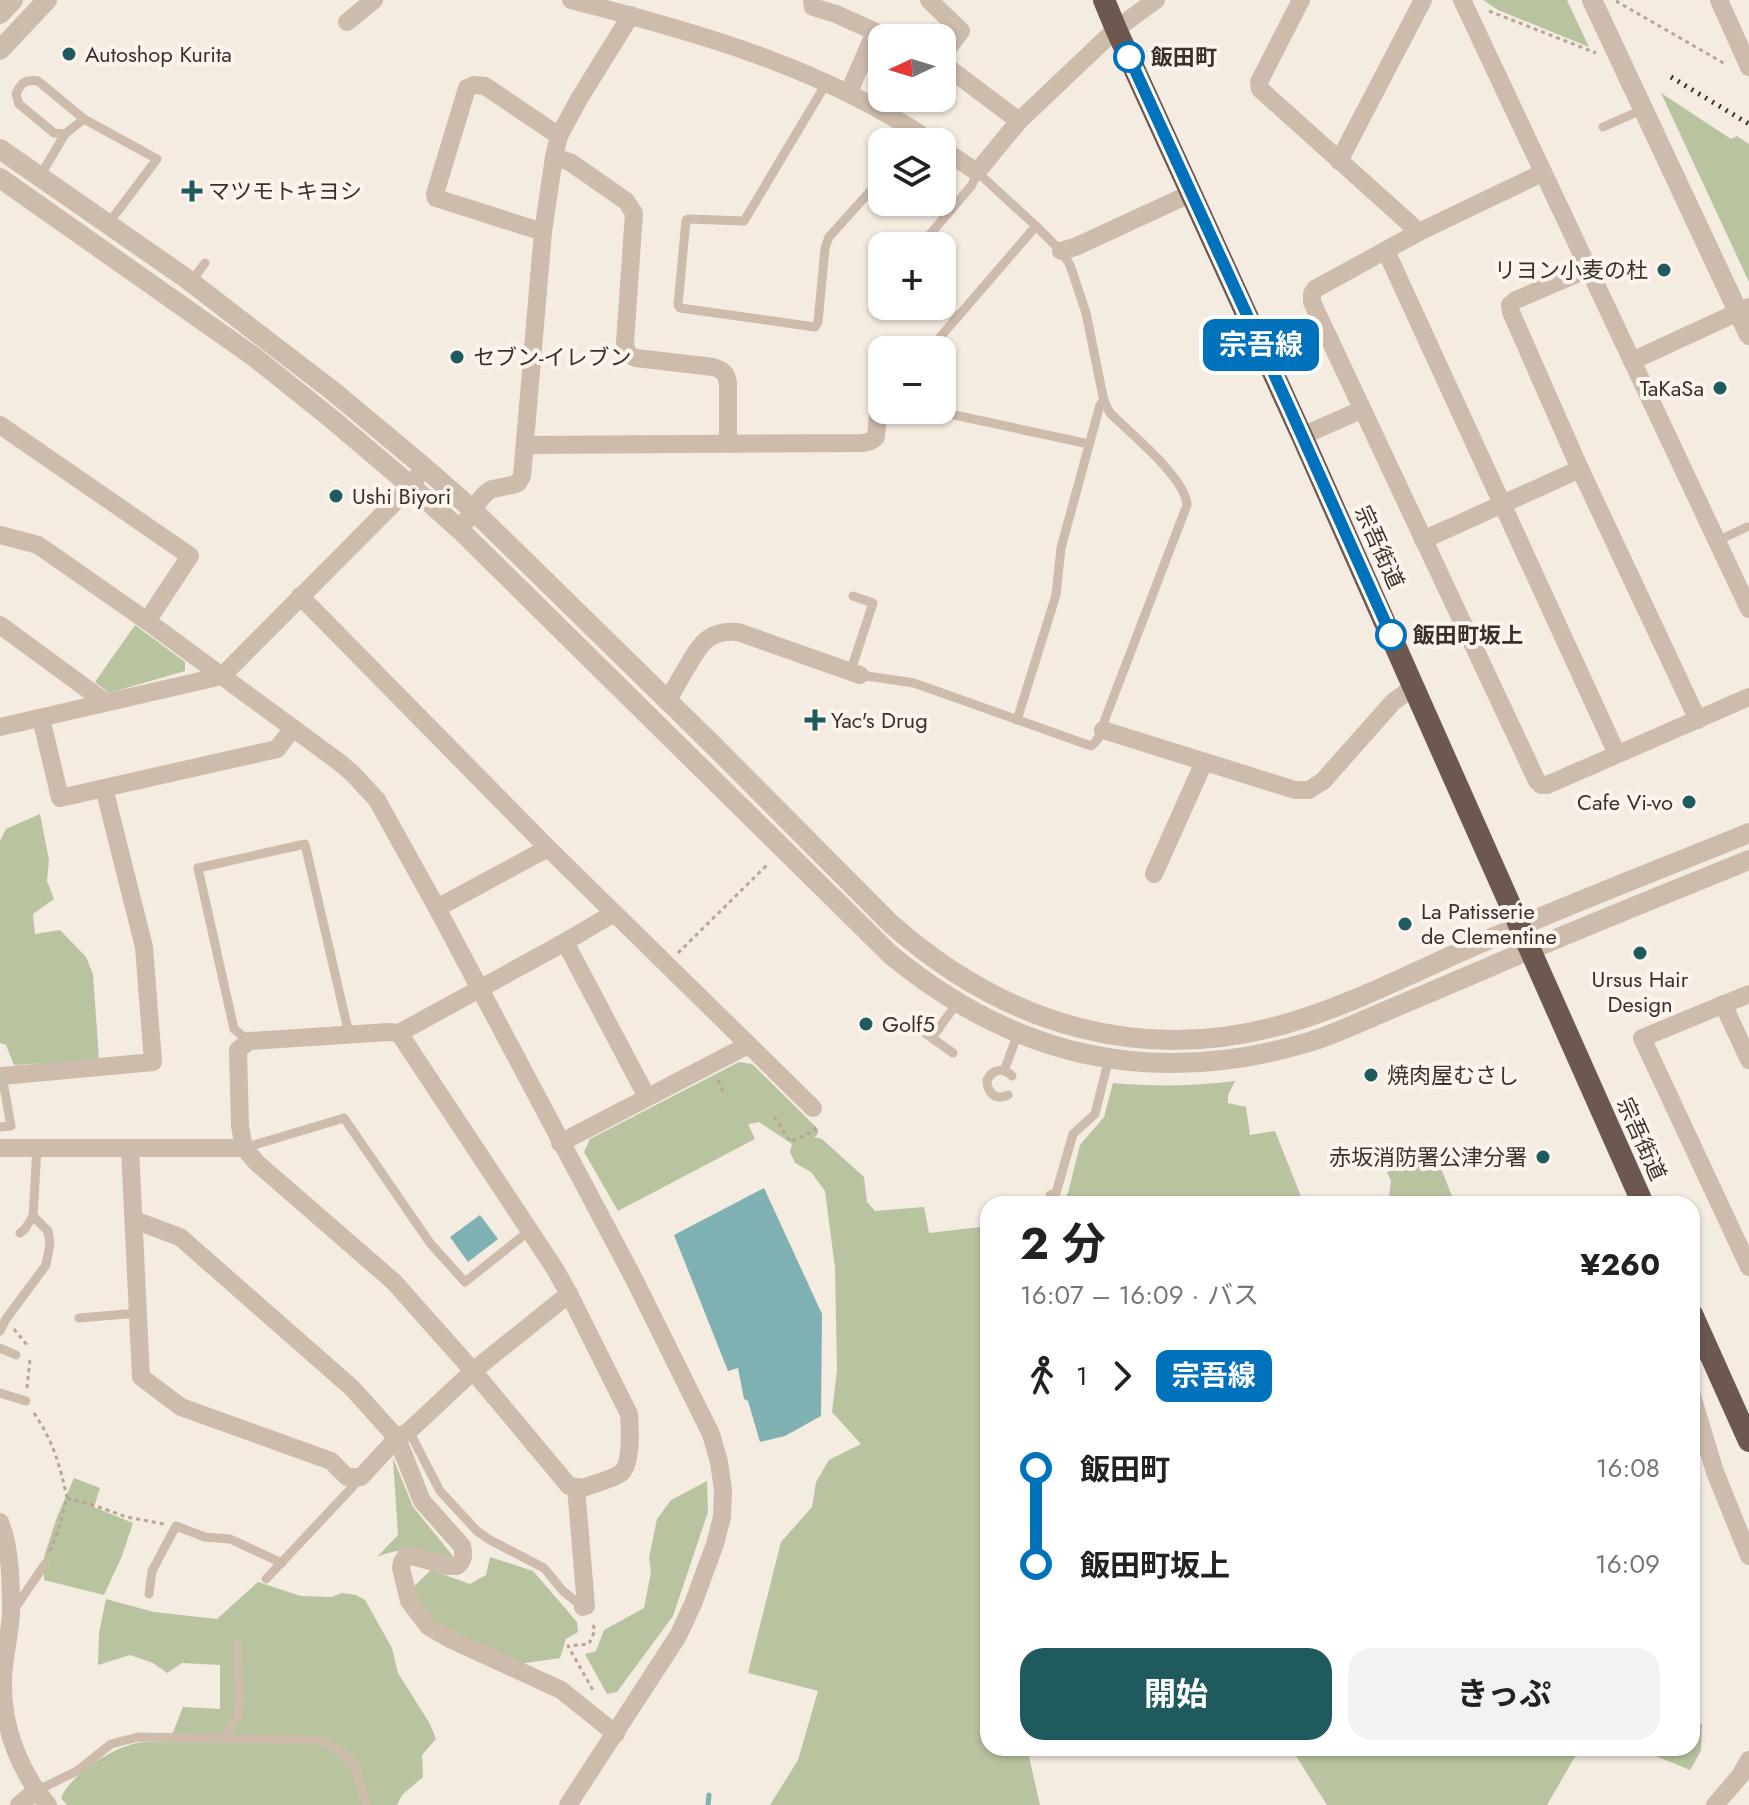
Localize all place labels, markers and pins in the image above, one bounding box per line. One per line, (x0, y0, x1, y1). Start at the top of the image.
place label: Autoshop Kurita (85, 38, 232, 70)
place label: 飯田町 (1150, 41, 1217, 73)
marker: 飯田町 (1114, 42, 1144, 72)
marker: Autoshop Kurita (60, 45, 78, 63)
place label: マツモトキヨシ (208, 175, 362, 207)
marker: マツモトキヨシ (183, 182, 201, 200)
place label: リヨン小麦の杜 (1494, 254, 1648, 286)
marker: リヨン小麦の杜 (1655, 261, 1673, 279)
place label: セブン-イレブン (473, 341, 632, 373)
marker: セブン-イレブン (448, 348, 466, 366)
place label: TaKaSa (1640, 372, 1704, 404)
marker: TaKaSa (1711, 379, 1729, 397)
place label: Ushi Biyori (352, 480, 451, 512)
marker: Ushi Biyori (327, 487, 345, 505)
place label: 飯田町坂上 (1412, 619, 1523, 651)
marker: 飯田町坂上 (1376, 620, 1406, 650)
place label: Yac's Drug (831, 704, 928, 736)
marker: Yac's Drug (806, 711, 824, 729)
place label: Cafe Vi-vo (1577, 786, 1673, 818)
marker: Cafe Vi-vo (1680, 793, 1698, 811)
place label: La Patisserie de Clementine (1421, 895, 1557, 952)
marker: La Patisserie de Clementine (1396, 915, 1414, 933)
marker: Ursus Hair Design (1631, 944, 1649, 962)
place label: Ursus Hair Design (1592, 963, 1689, 1020)
place label: Golf5 (882, 1008, 935, 1040)
marker: Golf5 (857, 1015, 875, 1033)
place label: 焼肉屋むさし (1387, 1059, 1519, 1091)
marker: 焼肉屋むさし (1362, 1066, 1380, 1084)
place label: 赤坂消防署公津分署 (1329, 1141, 1527, 1173)
marker: 赤坂消防署公津分署 (1534, 1148, 1552, 1166)

